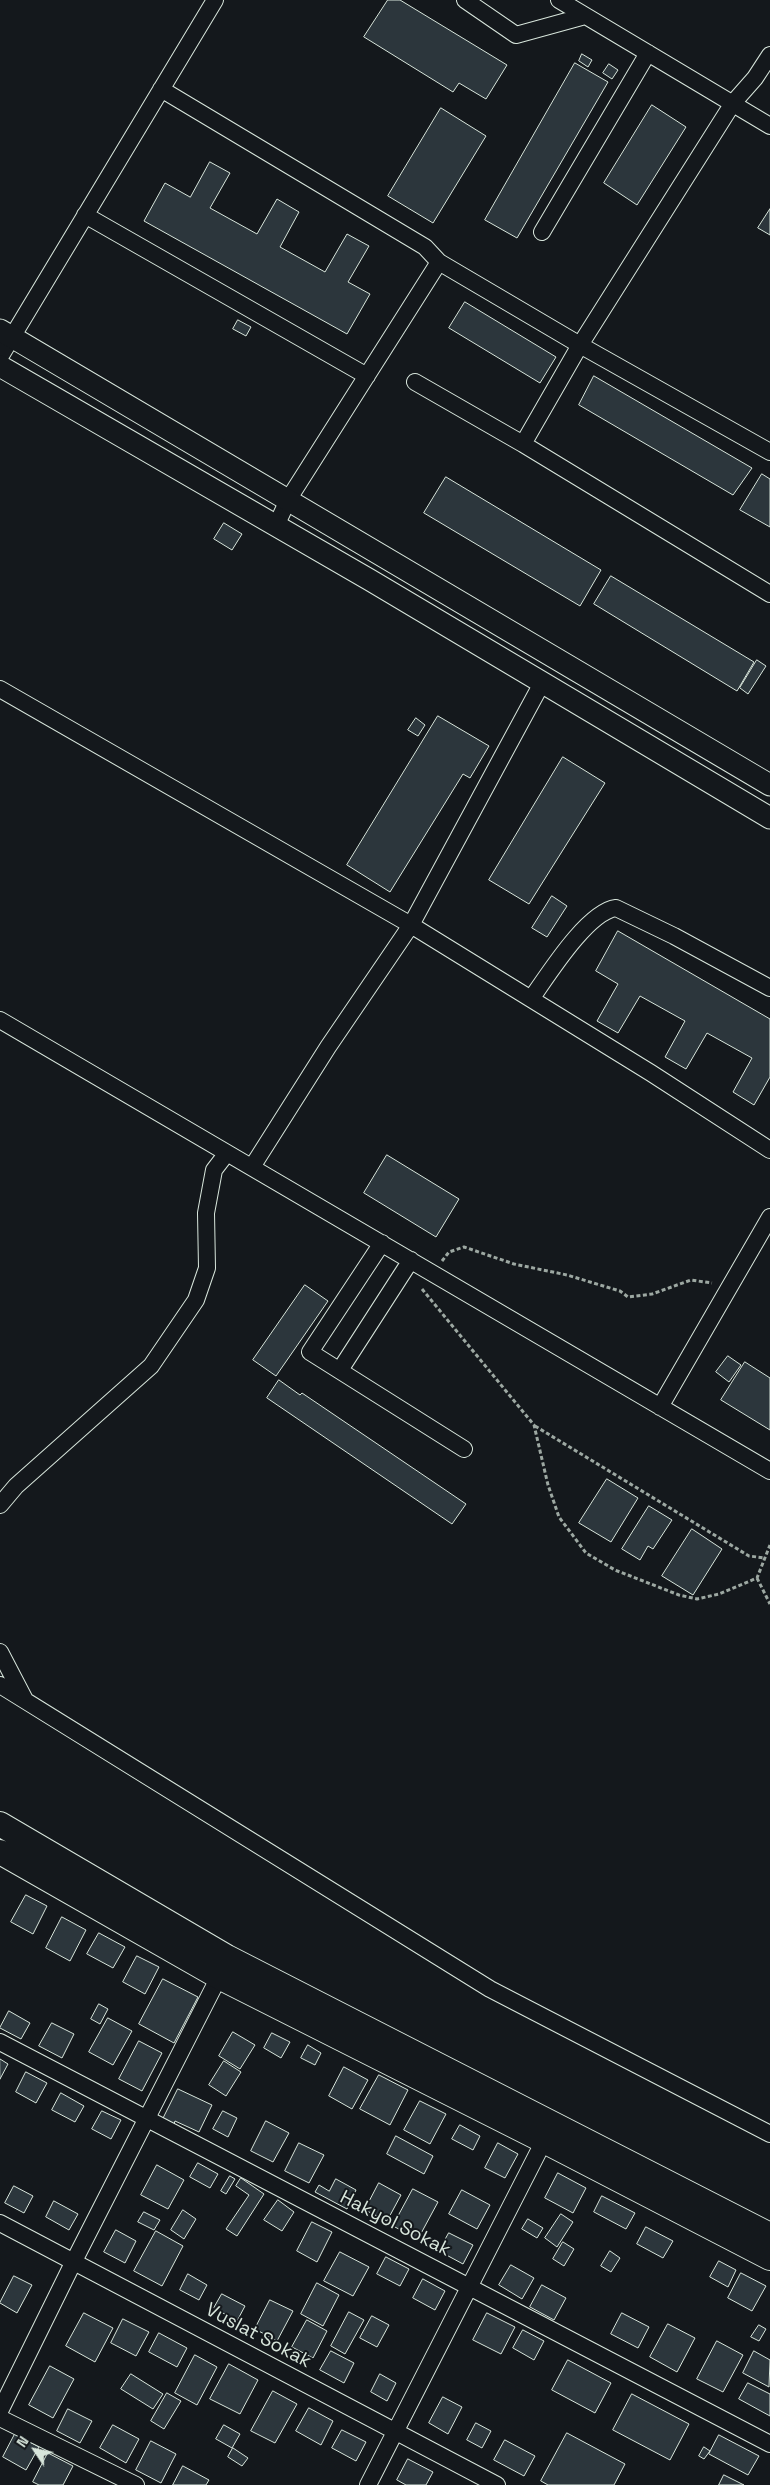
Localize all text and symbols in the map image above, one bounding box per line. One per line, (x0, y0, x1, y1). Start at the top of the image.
street label: Hakyol Sokak (336, 2186, 454, 2262)
street label: Vuslat Sokak (201, 2299, 315, 2373)
north arrow (10, 2425, 60, 2475)
text: N (12, 2433, 33, 2451)

